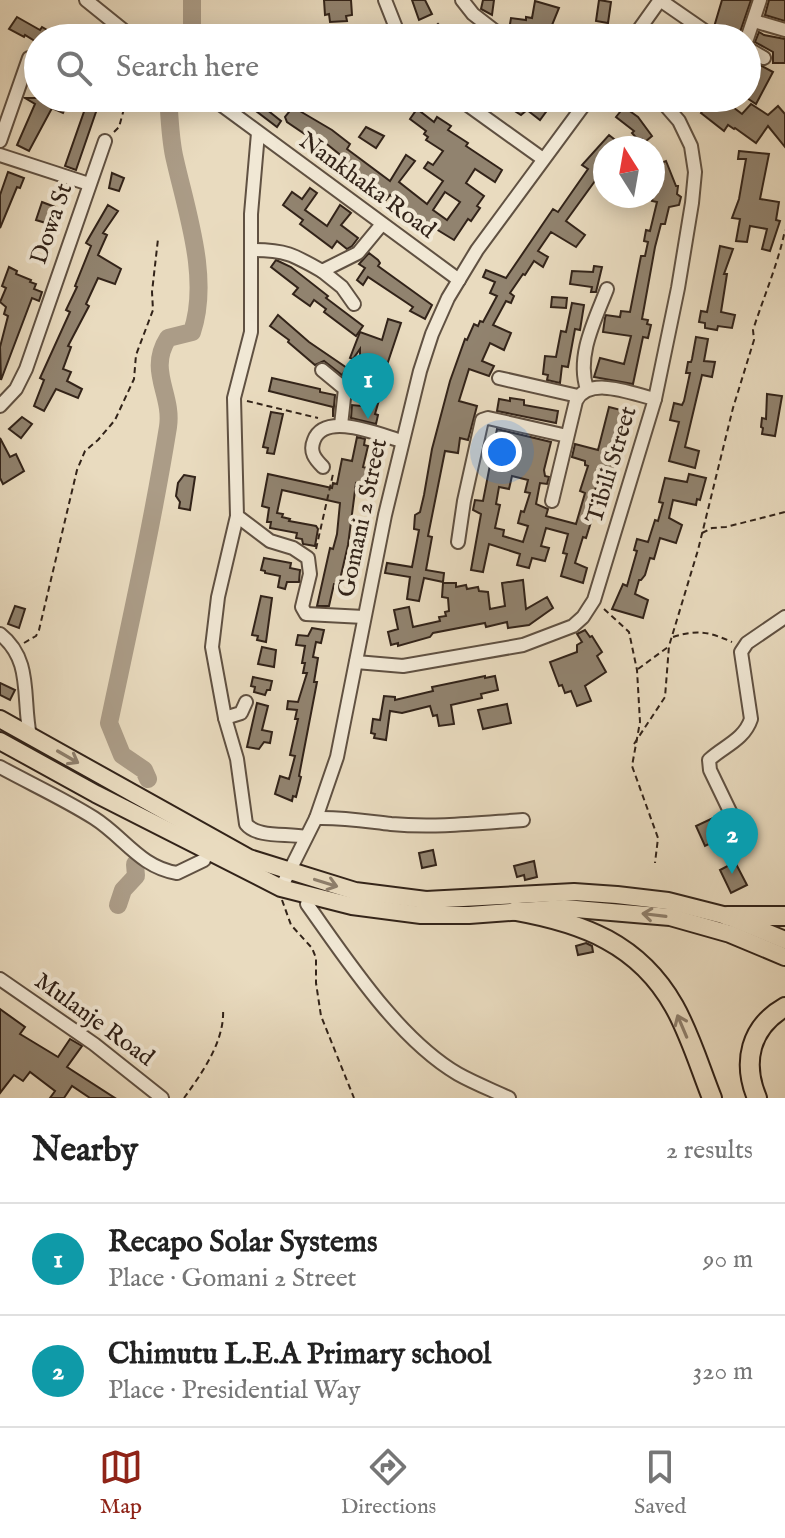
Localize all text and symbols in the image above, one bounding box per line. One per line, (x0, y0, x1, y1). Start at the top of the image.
search box (24, 24, 761, 112)
icon: search (52, 46, 96, 90)
text: Search here (116, 49, 259, 87)
street label: Nankhaka Road (292, 126, 442, 246)
north arrow (593, 136, 665, 208)
street label: Dowa St (24, 179, 80, 269)
pin: 1 (342, 353, 394, 419)
street label: Tibili Street (580, 403, 644, 527)
your location (482, 432, 522, 472)
street label: Gomani 2 Street (331, 436, 395, 600)
one-way arrow (56, 749, 79, 765)
pin: 2 (706, 808, 758, 874)
one-way arrow (312, 876, 338, 891)
one-way arrow (642, 907, 667, 922)
street label: Mulanje Road (28, 966, 160, 1074)
one-way arrow (674, 1014, 689, 1039)
text: Nearby (32, 1129, 138, 1172)
text: 2 results (666, 1134, 753, 1167)
text: Recapo Solar Systems (108, 1224, 378, 1262)
text: 1 (53, 1243, 63, 1276)
text: 90 m (703, 1243, 753, 1276)
text: Place · Gomani 2 Street (108, 1262, 357, 1295)
text: Chimutu L.E.A Primary school (108, 1336, 491, 1374)
text: 2 (52, 1355, 64, 1388)
text: 320 m (693, 1355, 753, 1388)
text: Place · Presidential Way (108, 1374, 361, 1407)
tab: Map (99, 1445, 143, 1521)
tab: Directions (341, 1445, 436, 1521)
tab: Saved (634, 1445, 686, 1521)

